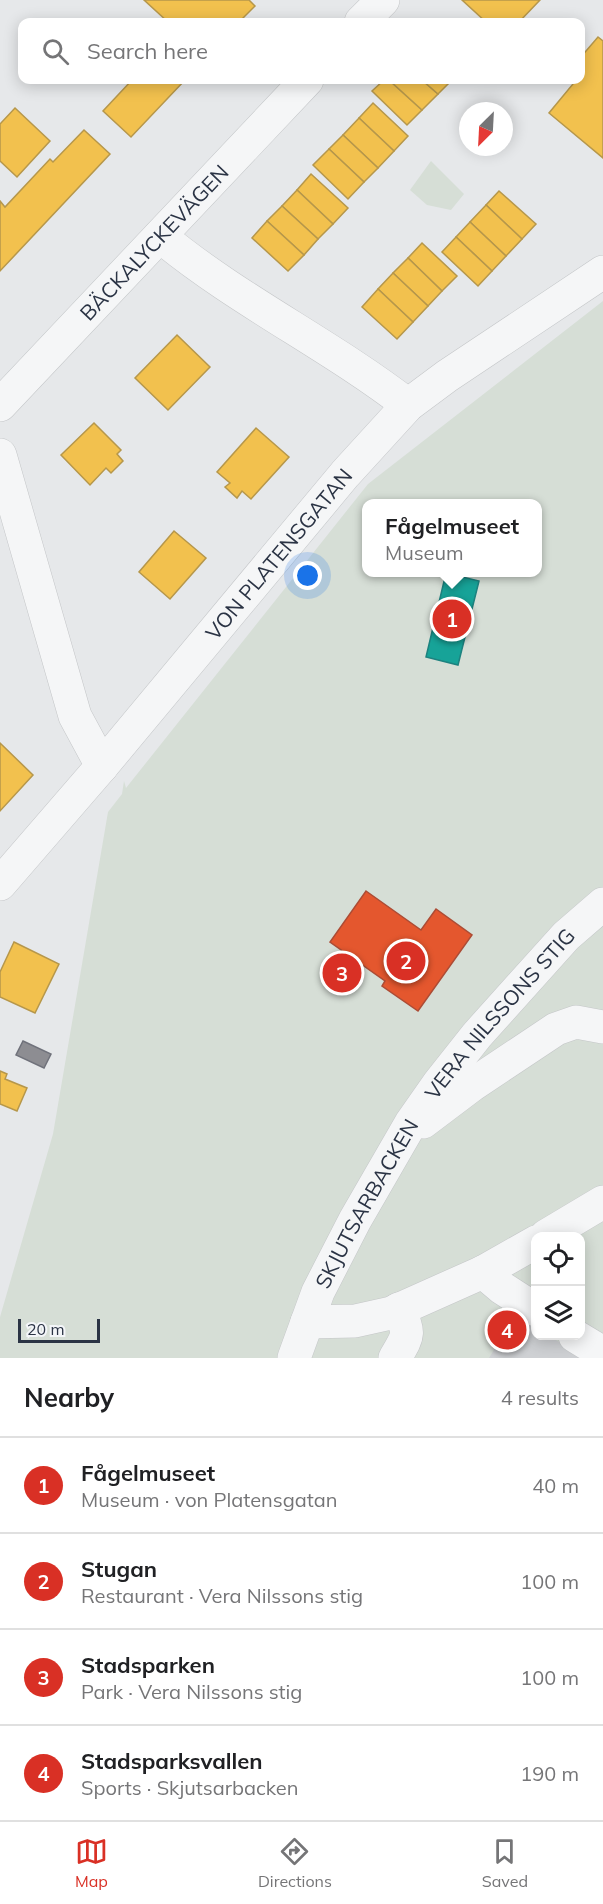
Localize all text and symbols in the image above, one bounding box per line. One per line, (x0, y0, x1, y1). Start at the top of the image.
search box (18, 18, 585, 84)
icon: search (39, 35, 72, 68)
text: Search here (87, 37, 208, 65)
north arrow (459, 102, 513, 156)
street label: BÄCKALYCKEVÄGEN (74, 159, 234, 326)
street label: VON PLATENSGATAN (200, 463, 357, 645)
popup (362, 499, 542, 577)
text: Fågelmuseet (385, 512, 519, 540)
text: Museum (385, 540, 464, 565)
your location (293, 561, 322, 590)
pin: 1 (432, 596, 472, 642)
street label: VERA NILSSONS STIG (419, 923, 580, 1104)
pin: 2 (386, 938, 426, 984)
pin: 3 (322, 950, 362, 996)
street label: SKJUTSARBACKEN (309, 1114, 424, 1293)
map controls (531, 1232, 585, 1340)
button: locate (531, 1232, 585, 1286)
button: layers (531, 1286, 585, 1340)
pin: 4 (488, 1308, 526, 1352)
scale bar (18, 1316, 100, 1344)
text: 20 m (27, 1319, 64, 1339)
text: Nearby (24, 1381, 114, 1414)
text: 4 results (501, 1385, 579, 1410)
text: Fågelmuseet (81, 1459, 215, 1487)
text: 1 (38, 1473, 50, 1498)
text: 40 m (532, 1473, 579, 1498)
text: Museum · von Platensgatan (81, 1487, 337, 1512)
text: Stugan (81, 1555, 157, 1583)
text: 2 (38, 1569, 50, 1594)
text: 100 m (520, 1569, 579, 1594)
text: Restaurant · Vera Nilssons stig (81, 1583, 363, 1608)
text: Stadsparken (81, 1651, 215, 1679)
text: 3 (38, 1665, 50, 1690)
text: 100 m (520, 1665, 579, 1690)
text: Park · Vera Nilssons stig (81, 1679, 302, 1704)
text: Stadsparksvallen (81, 1747, 263, 1775)
text: 4 (38, 1761, 50, 1786)
text: 190 m (520, 1761, 579, 1786)
text: Sports · Skjutsarbacken (81, 1775, 298, 1800)
tab: Map (75, 1835, 108, 1891)
tab: Directions (258, 1835, 332, 1891)
tab: Saved (482, 1835, 528, 1891)

